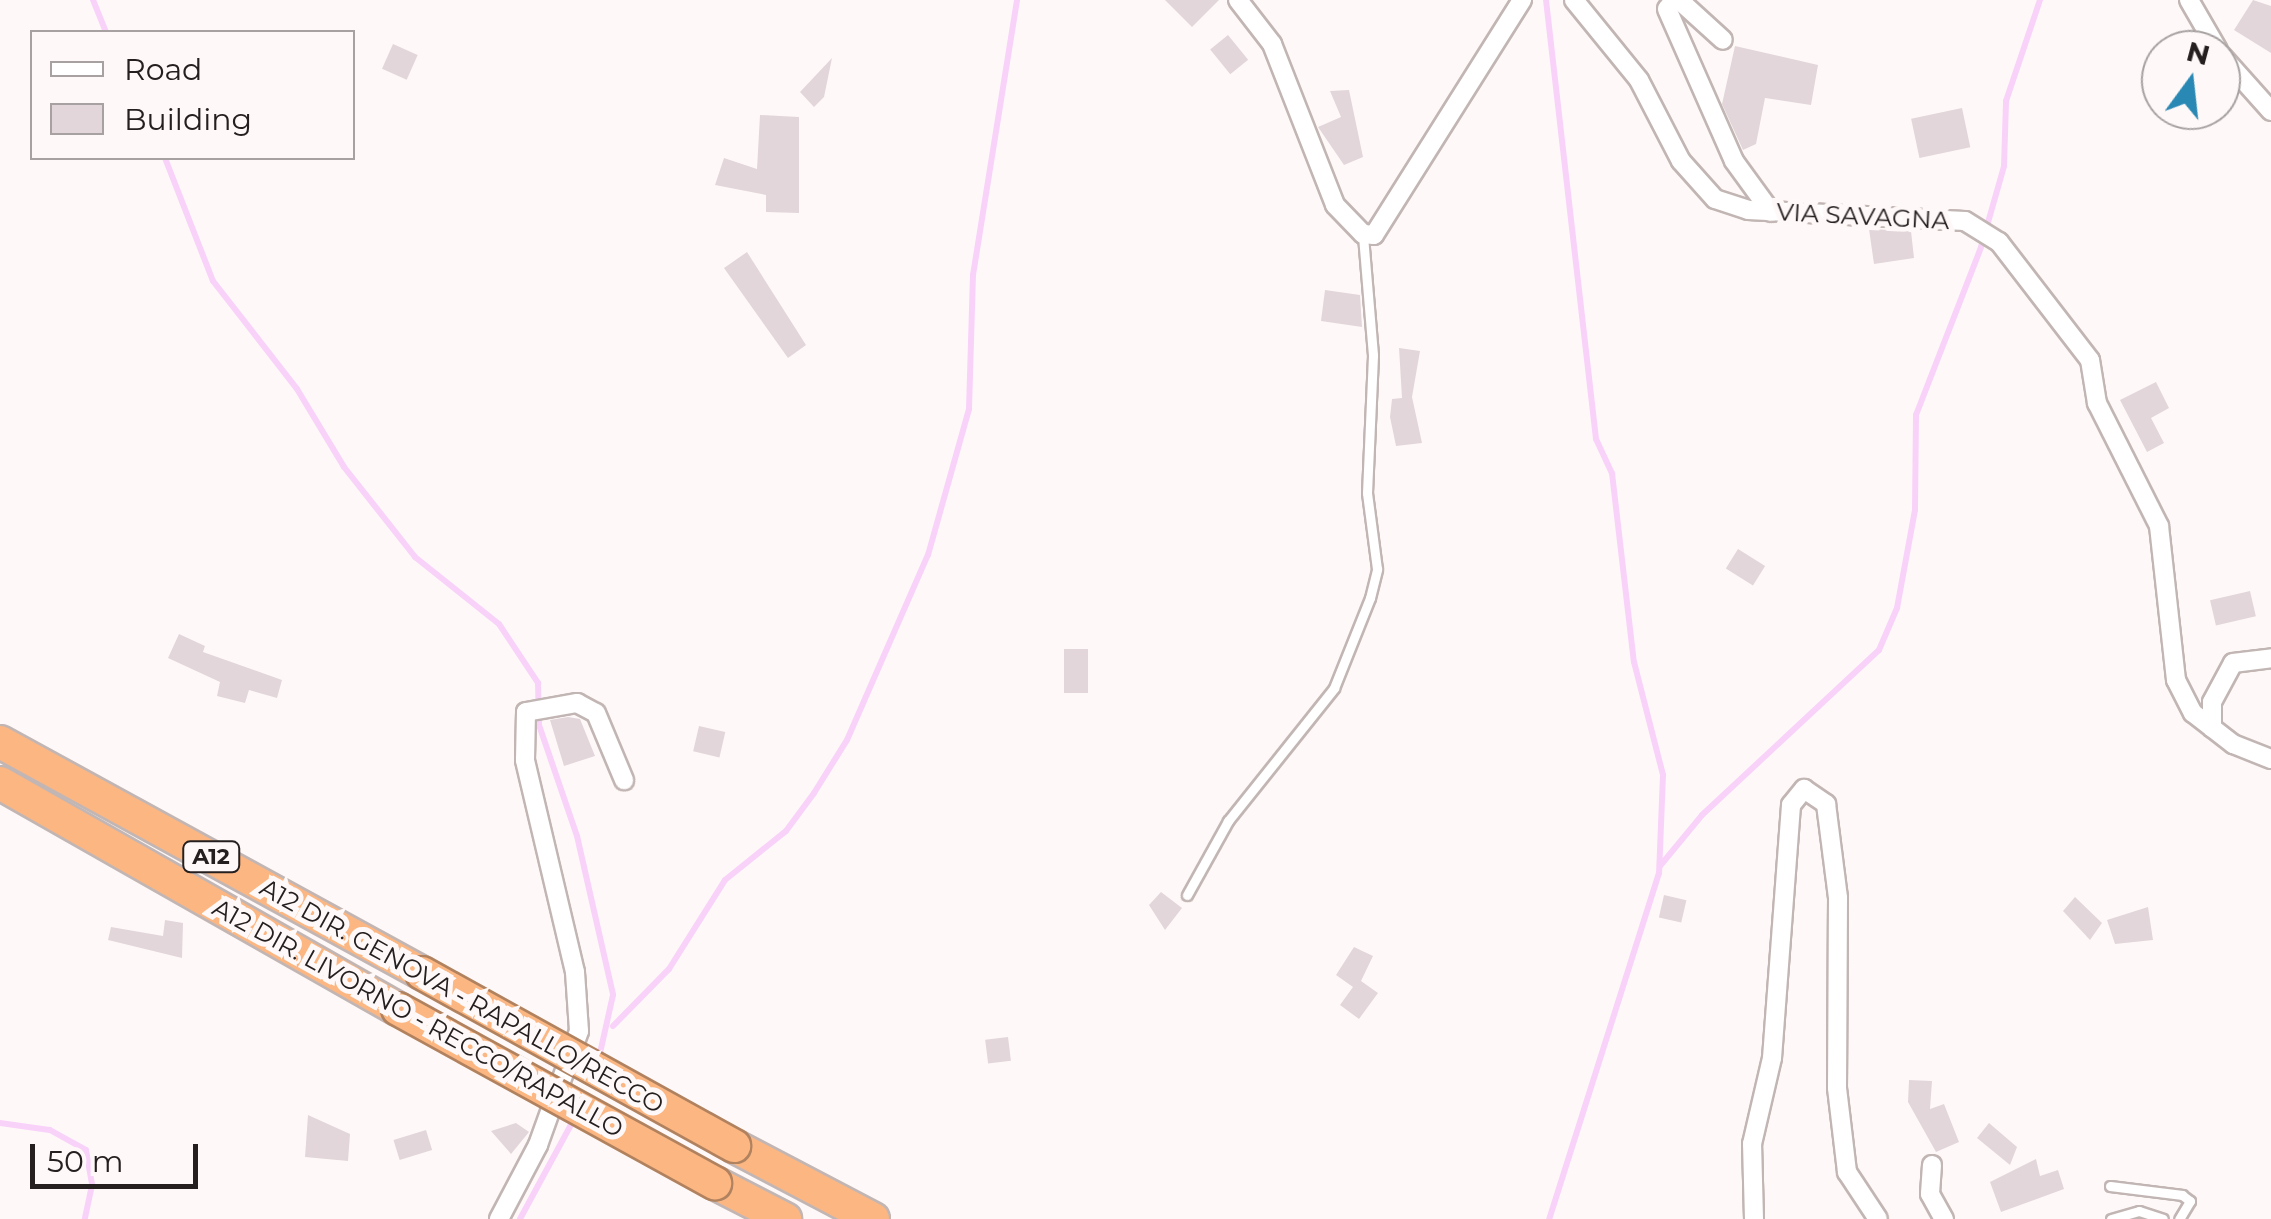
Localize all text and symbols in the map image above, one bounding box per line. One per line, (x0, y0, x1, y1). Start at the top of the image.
legend (30, 30, 355, 160)
north arrow (2141, 30, 2241, 130)
text: N (2183, 34, 2214, 72)
text: Road (124, 51, 202, 88)
text: Building (124, 101, 252, 138)
street label: VIA SAVAGNA (1776, 196, 1950, 236)
road number: A12 (181, 840, 241, 874)
street label: A12 DIR. GENOVA - RAPALLO/RECCO (255, 872, 669, 1120)
street label: A12 DIR. LIVORNO - RECCO/RAPALLO (207, 892, 629, 1144)
scale bar (35, 1124, 202, 1186)
text: 50 m (47, 1143, 124, 1180)

